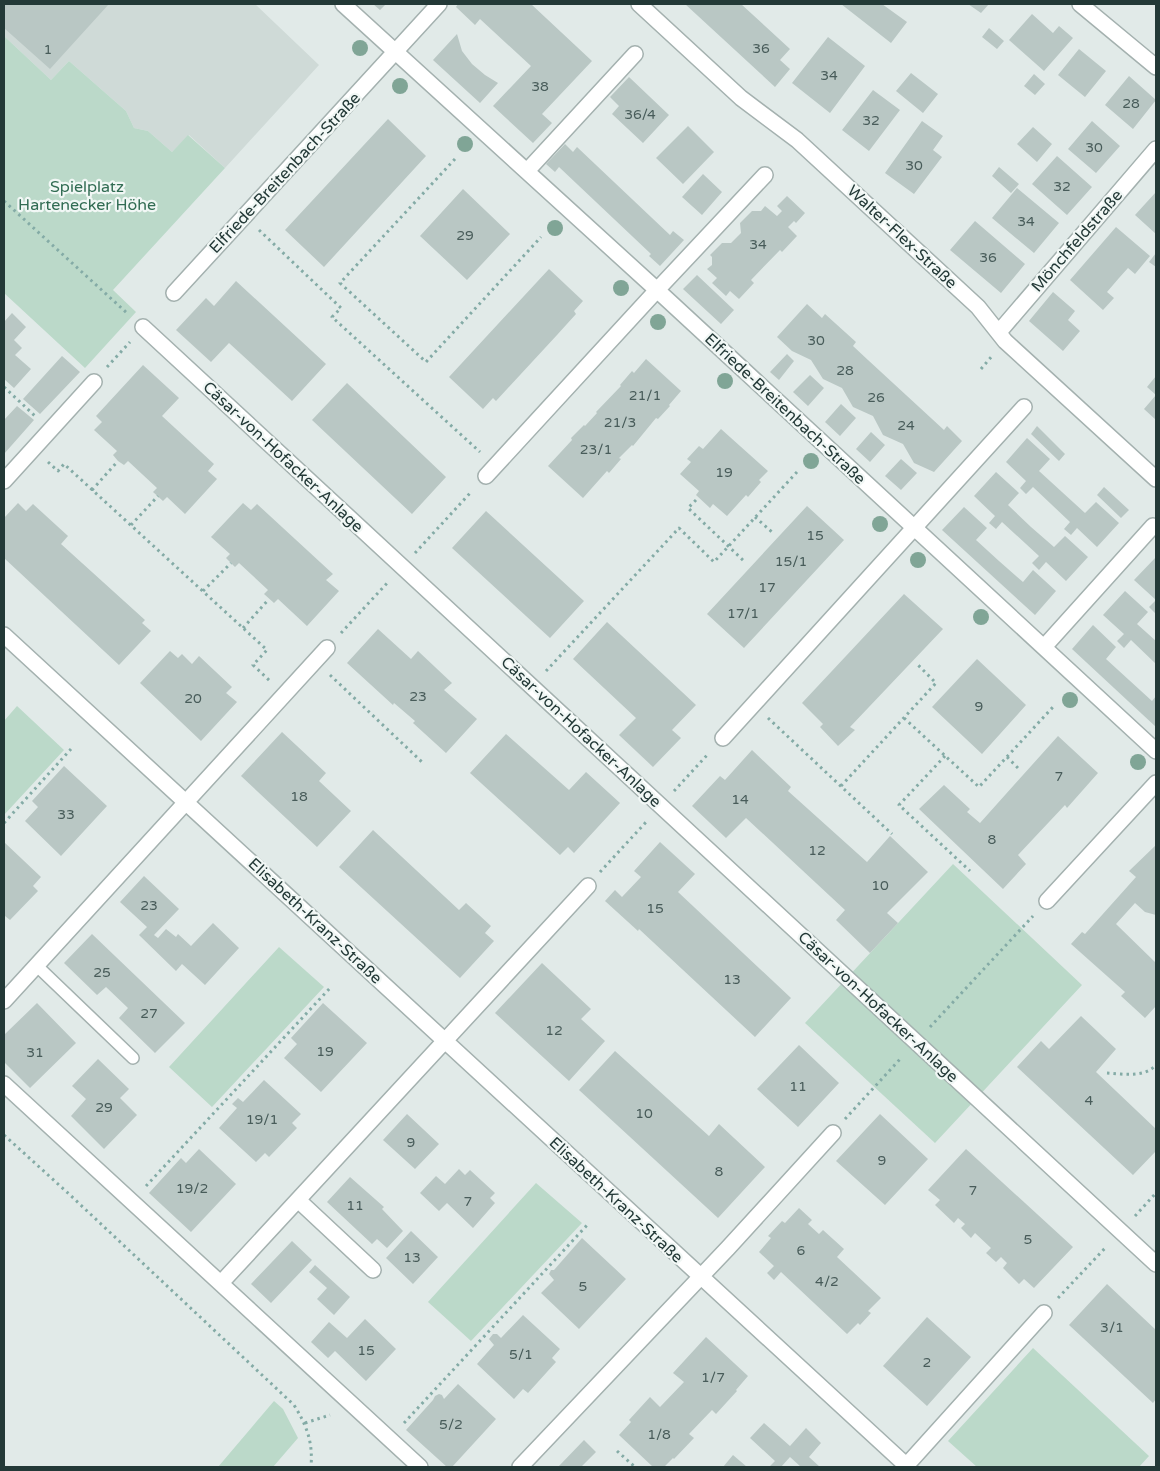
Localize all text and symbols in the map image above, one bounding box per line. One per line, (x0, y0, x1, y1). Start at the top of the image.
house number: 36 (752, 40, 770, 57)
house number: 1 (44, 41, 52, 58)
house number: 34 (820, 67, 838, 84)
house number: 38 (531, 78, 549, 95)
street label: Elfriede-Breitenbach-Straße (205, 88, 365, 258)
house number: 28 (1122, 95, 1140, 112)
house number: 36/4 (624, 106, 656, 123)
house number: 32 (862, 112, 880, 129)
house number: 30 (1085, 139, 1103, 156)
house number: 30 (905, 157, 923, 174)
park label: Spielplatz Hartenecker Höhe (18, 177, 156, 215)
house number: 32 (1053, 178, 1071, 195)
street label: Walter-Flex-Straße (843, 181, 961, 293)
street label: Mönchfeldstraße (1027, 186, 1127, 296)
house number: 34 (1017, 213, 1035, 230)
house number: 29 (456, 227, 474, 244)
house number: 34 (749, 236, 767, 253)
house number: 36 (979, 249, 997, 266)
street label: Elfriede-Breitenbach-Straße (700, 329, 870, 489)
house number: 30 (807, 332, 825, 349)
house number: 28 (836, 362, 854, 379)
street label: Cäsar-von-Hofacker-Anlage (199, 377, 367, 537)
house number: 21/1 (629, 387, 661, 404)
house number: 26 (867, 389, 885, 406)
house number: 21/3 (604, 414, 636, 431)
house number: 24 (897, 417, 915, 434)
house number: 23/1 (580, 441, 612, 458)
house number: 19 (715, 464, 733, 481)
house number: 15 (806, 527, 824, 544)
house number: 15/1 (775, 553, 807, 570)
house number: 17 (758, 579, 776, 596)
house number: 17/1 (727, 605, 759, 622)
street label: Cäsar-von-Hofacker-Anlage (497, 652, 665, 812)
house number: 23 (409, 688, 427, 705)
house number: 20 (184, 690, 202, 707)
house number: 9 (975, 698, 983, 715)
house number: 7 (1055, 768, 1063, 785)
house number: 18 (290, 788, 308, 805)
house number: 14 (731, 791, 749, 808)
house number: 33 (57, 806, 75, 823)
house number: 8 (988, 831, 997, 848)
house number: 12 (808, 842, 826, 859)
street label: Elisabeth-Kranz-Straße (244, 854, 386, 988)
house number: 10 (871, 877, 889, 894)
house number: 23 (140, 897, 158, 914)
house number: 15 (646, 900, 664, 917)
street label: Cäsar-von-Hofacker-Anlage (794, 927, 962, 1087)
house number: 25 (93, 964, 111, 981)
house number: 13 (723, 971, 741, 988)
house number: 27 (140, 1005, 158, 1022)
house number: 12 (545, 1022, 563, 1039)
house number: 19 (316, 1043, 334, 1060)
house number: 31 (26, 1044, 44, 1061)
house number: 11 (789, 1078, 807, 1095)
house number: 4 (1085, 1092, 1094, 1109)
house number: 29 (95, 1099, 113, 1116)
house number: 10 (635, 1105, 653, 1122)
house number: 19/1 (246, 1111, 278, 1128)
street label: Elisabeth-Kranz-Straße (545, 1133, 687, 1267)
house number: 9 (407, 1134, 415, 1151)
house number: 9 (878, 1152, 886, 1169)
house number: 8 (715, 1163, 724, 1180)
house number: 19/2 (176, 1180, 208, 1197)
house number: 7 (969, 1182, 977, 1199)
house number: 7 (464, 1193, 472, 1210)
house number: 11 (346, 1197, 364, 1214)
house number: 5 (1024, 1231, 1032, 1248)
house number: 6 (797, 1242, 806, 1259)
house number: 13 (403, 1249, 421, 1266)
house number: 4/2 (815, 1273, 839, 1290)
house number: 5 (579, 1278, 587, 1295)
house number: 3/1 (1100, 1319, 1124, 1336)
house number: 15 (357, 1342, 375, 1359)
house number: 5/1 (509, 1346, 533, 1363)
house number: 2 (923, 1354, 931, 1371)
house number: 1/7 (701, 1369, 725, 1386)
house number: 5/2 (439, 1416, 463, 1433)
house number: 1/8 (647, 1426, 671, 1443)

